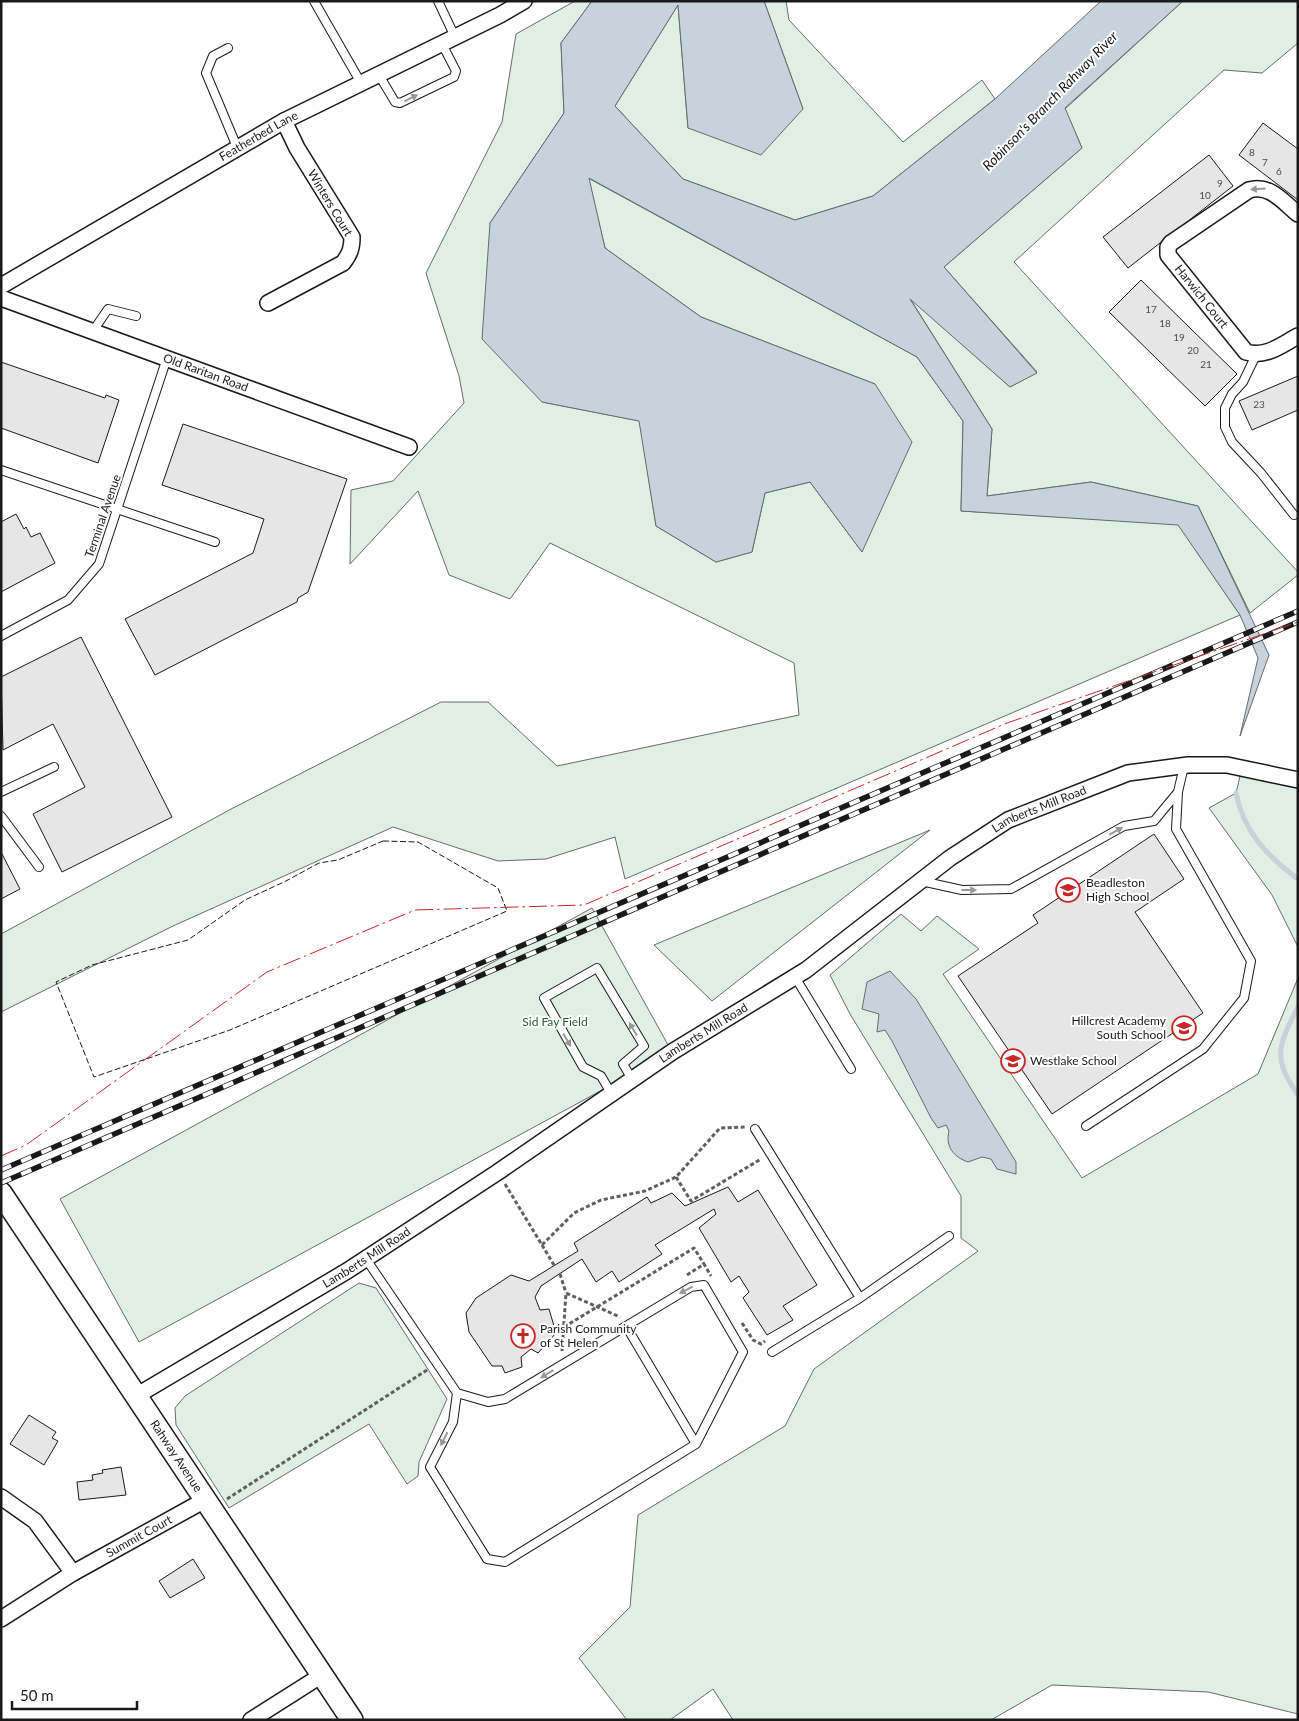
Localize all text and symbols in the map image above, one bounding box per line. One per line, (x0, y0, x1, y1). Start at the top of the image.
water label: Robinson's Branch Rahway River (978, 27, 1121, 174)
one-way arrow (404, 94, 418, 102)
street label: Featherbed Lane (216, 107, 300, 164)
house number: 8 (1249, 146, 1255, 158)
house number: 7 (1262, 156, 1268, 168)
house number: 6 (1276, 165, 1282, 177)
street label: Winters Court (305, 167, 357, 239)
house number: 9 (1217, 177, 1223, 189)
one-way arrow (1250, 185, 1266, 193)
house number: 10 (1199, 189, 1211, 201)
street label: Harwich Court (1172, 261, 1232, 332)
house number: 17 (1145, 303, 1157, 315)
house number: 18 (1159, 317, 1171, 329)
house number: 19 (1173, 331, 1185, 343)
house number: 20 (1187, 344, 1199, 356)
street label: Old Raritan Road (161, 350, 251, 395)
house number: 21 (1200, 358, 1212, 370)
house number: 23 (1253, 398, 1265, 410)
street label: Terminal Avenue (81, 472, 124, 559)
street label: Lamberts Mill Road (989, 782, 1088, 836)
one-way arrow (1109, 826, 1123, 835)
place label: Beadleston High School (1086, 875, 1149, 904)
school or university icon: Beadleston High School (1055, 877, 1081, 903)
one-way arrow (961, 886, 977, 894)
street label: Lamberts Mill Road (656, 999, 750, 1066)
place label: Hillcrest Academy South School (1071, 1013, 1167, 1042)
park label: Sid Fay Field (522, 1014, 588, 1029)
school or university icon: Hillcrest Academy South School (1171, 1015, 1197, 1041)
one-way arrow (629, 1022, 638, 1035)
one-way arrow (563, 1034, 572, 1047)
school or university icon: Westlake School (1000, 1048, 1026, 1074)
place label: Westlake School (1030, 1053, 1117, 1068)
street label: Lamberts Mill Road (320, 1223, 413, 1291)
one-way arrow (679, 1286, 693, 1294)
place label: Parish Community of St Helen (540, 1321, 637, 1350)
church icon: Parish Community of St Helen (510, 1323, 536, 1349)
one-way arrow (540, 1369, 553, 1378)
street label: Rahway Avenue (147, 1417, 206, 1495)
one-way arrow (440, 1432, 448, 1446)
street label: Summit Court (103, 1511, 175, 1560)
scale bar (12, 1678, 138, 1710)
text: 50 m (20, 1686, 54, 1704)

